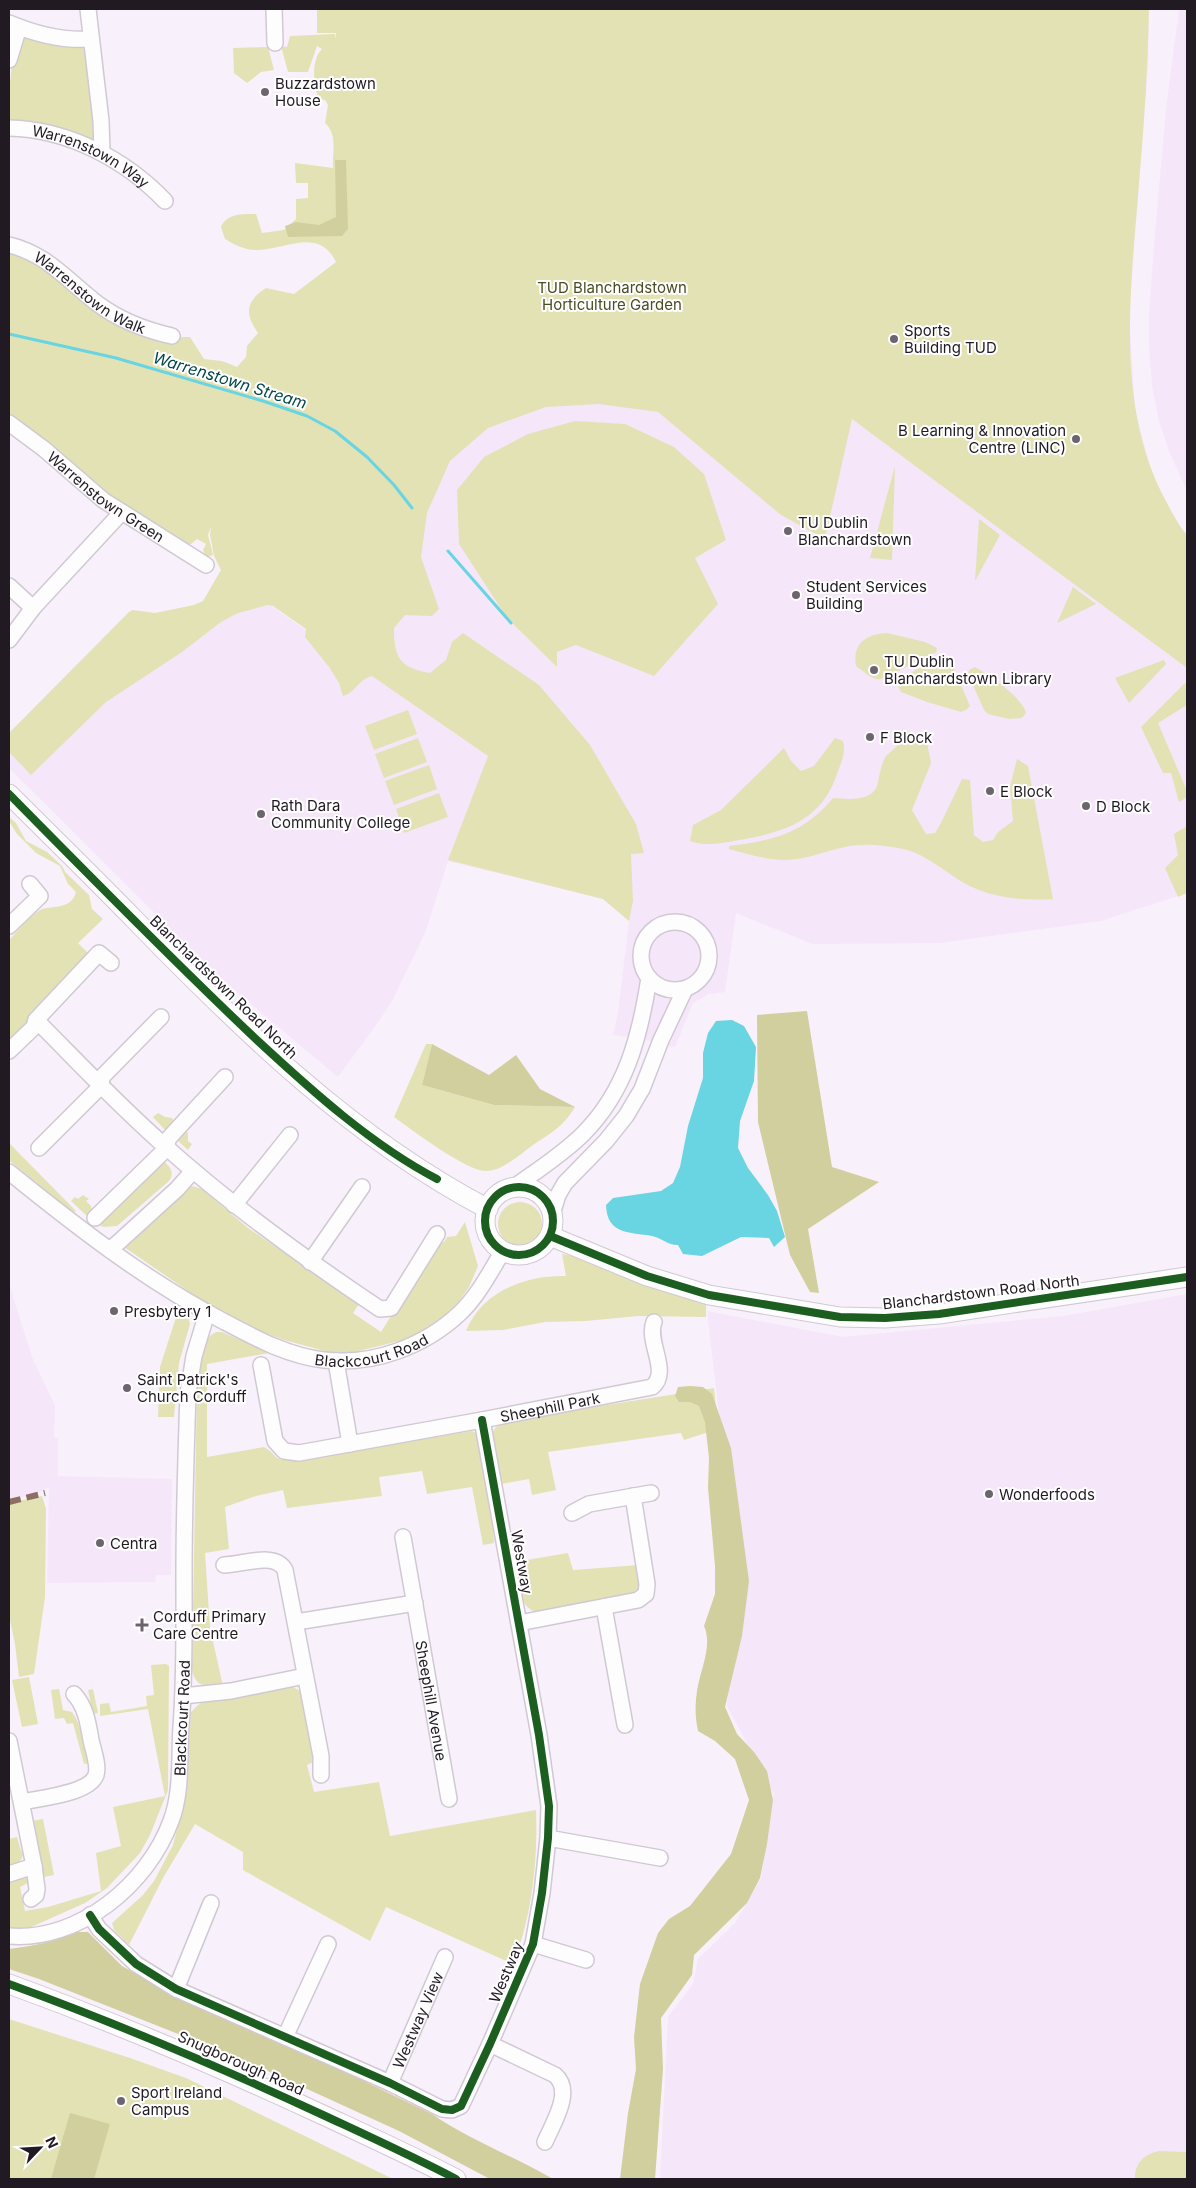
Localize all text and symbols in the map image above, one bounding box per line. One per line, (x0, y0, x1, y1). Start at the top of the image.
place label: Buzzardstown House (275, 74, 376, 110)
marker: Buzzardstown House (259, 86, 271, 98)
street label: Warrenstown Way (31, 120, 154, 192)
street label: Warrenstown Walk (31, 247, 149, 338)
park label: TUD Blanchardstown Horticulture Garden (537, 278, 687, 314)
place label: Sports Building TUD (904, 321, 997, 357)
marker: Sports Building TUD (888, 333, 900, 345)
water label: Warrenstown Stream (151, 347, 309, 413)
place label: B Learning & Innovation Centre (LINC) (898, 421, 1066, 457)
marker: B Learning & Innovation Centre (LINC) (1070, 433, 1082, 445)
street label: Warrenstown Green (44, 447, 168, 546)
place label: TU Dublin Blanchardstown (798, 513, 912, 549)
marker: TU Dublin Blanchardstown (782, 525, 794, 537)
place label: Student Services Building (806, 577, 927, 613)
marker: Student Services Building (790, 589, 802, 601)
place label: TU Dublin Blanchardstown Library (884, 652, 1052, 688)
marker: TU Dublin Blanchardstown Library (868, 664, 880, 676)
place label: F Block (880, 728, 933, 747)
marker: F Block (864, 731, 876, 743)
place label: E Block (1000, 782, 1053, 801)
marker: E Block (984, 785, 996, 797)
place label: Rath Dara Community College (271, 796, 410, 832)
place label: D Block (1096, 797, 1151, 816)
marker: D Block (1080, 800, 1092, 812)
marker: Rath Dara Community College (255, 808, 267, 820)
street label: Blanchardstown Road North (146, 911, 302, 1063)
street label: Blanchardstown Road North (881, 1270, 1081, 1314)
place label: Presbytery 1 (124, 1302, 211, 1321)
marker: Presbytery 1 (108, 1305, 120, 1317)
street label: Blackcourt Road (314, 1329, 431, 1371)
place label: Saint Patrick's Church Corduff (137, 1370, 247, 1406)
marker: Saint Patrick's Church Corduff (121, 1382, 133, 1394)
street label: Sheephill Park (498, 1388, 602, 1426)
place label: Wonderfoods (999, 1485, 1095, 1504)
marker: Wonderfoods (983, 1488, 995, 1500)
street label: Westway (507, 1528, 537, 1596)
place label: Centra (110, 1534, 158, 1553)
marker: Centra (94, 1537, 106, 1549)
place label: Corduff Primary Care Centre (153, 1607, 267, 1643)
marker: Corduff Primary Care Centre (135, 1618, 149, 1632)
street label: Sheephill Avenue (412, 1639, 452, 1762)
street label: Blackcourt Road (170, 1660, 193, 1776)
street label: Westway (485, 1938, 528, 2005)
street label: Westway View (388, 1968, 447, 2071)
street label: Snugborough Road (175, 2027, 307, 2099)
place label: Sport Ireland Campus (131, 2083, 222, 2119)
marker: Sport Ireland Campus (115, 2095, 127, 2107)
north arrow (15, 2123, 65, 2173)
text: N (42, 2134, 62, 2151)

